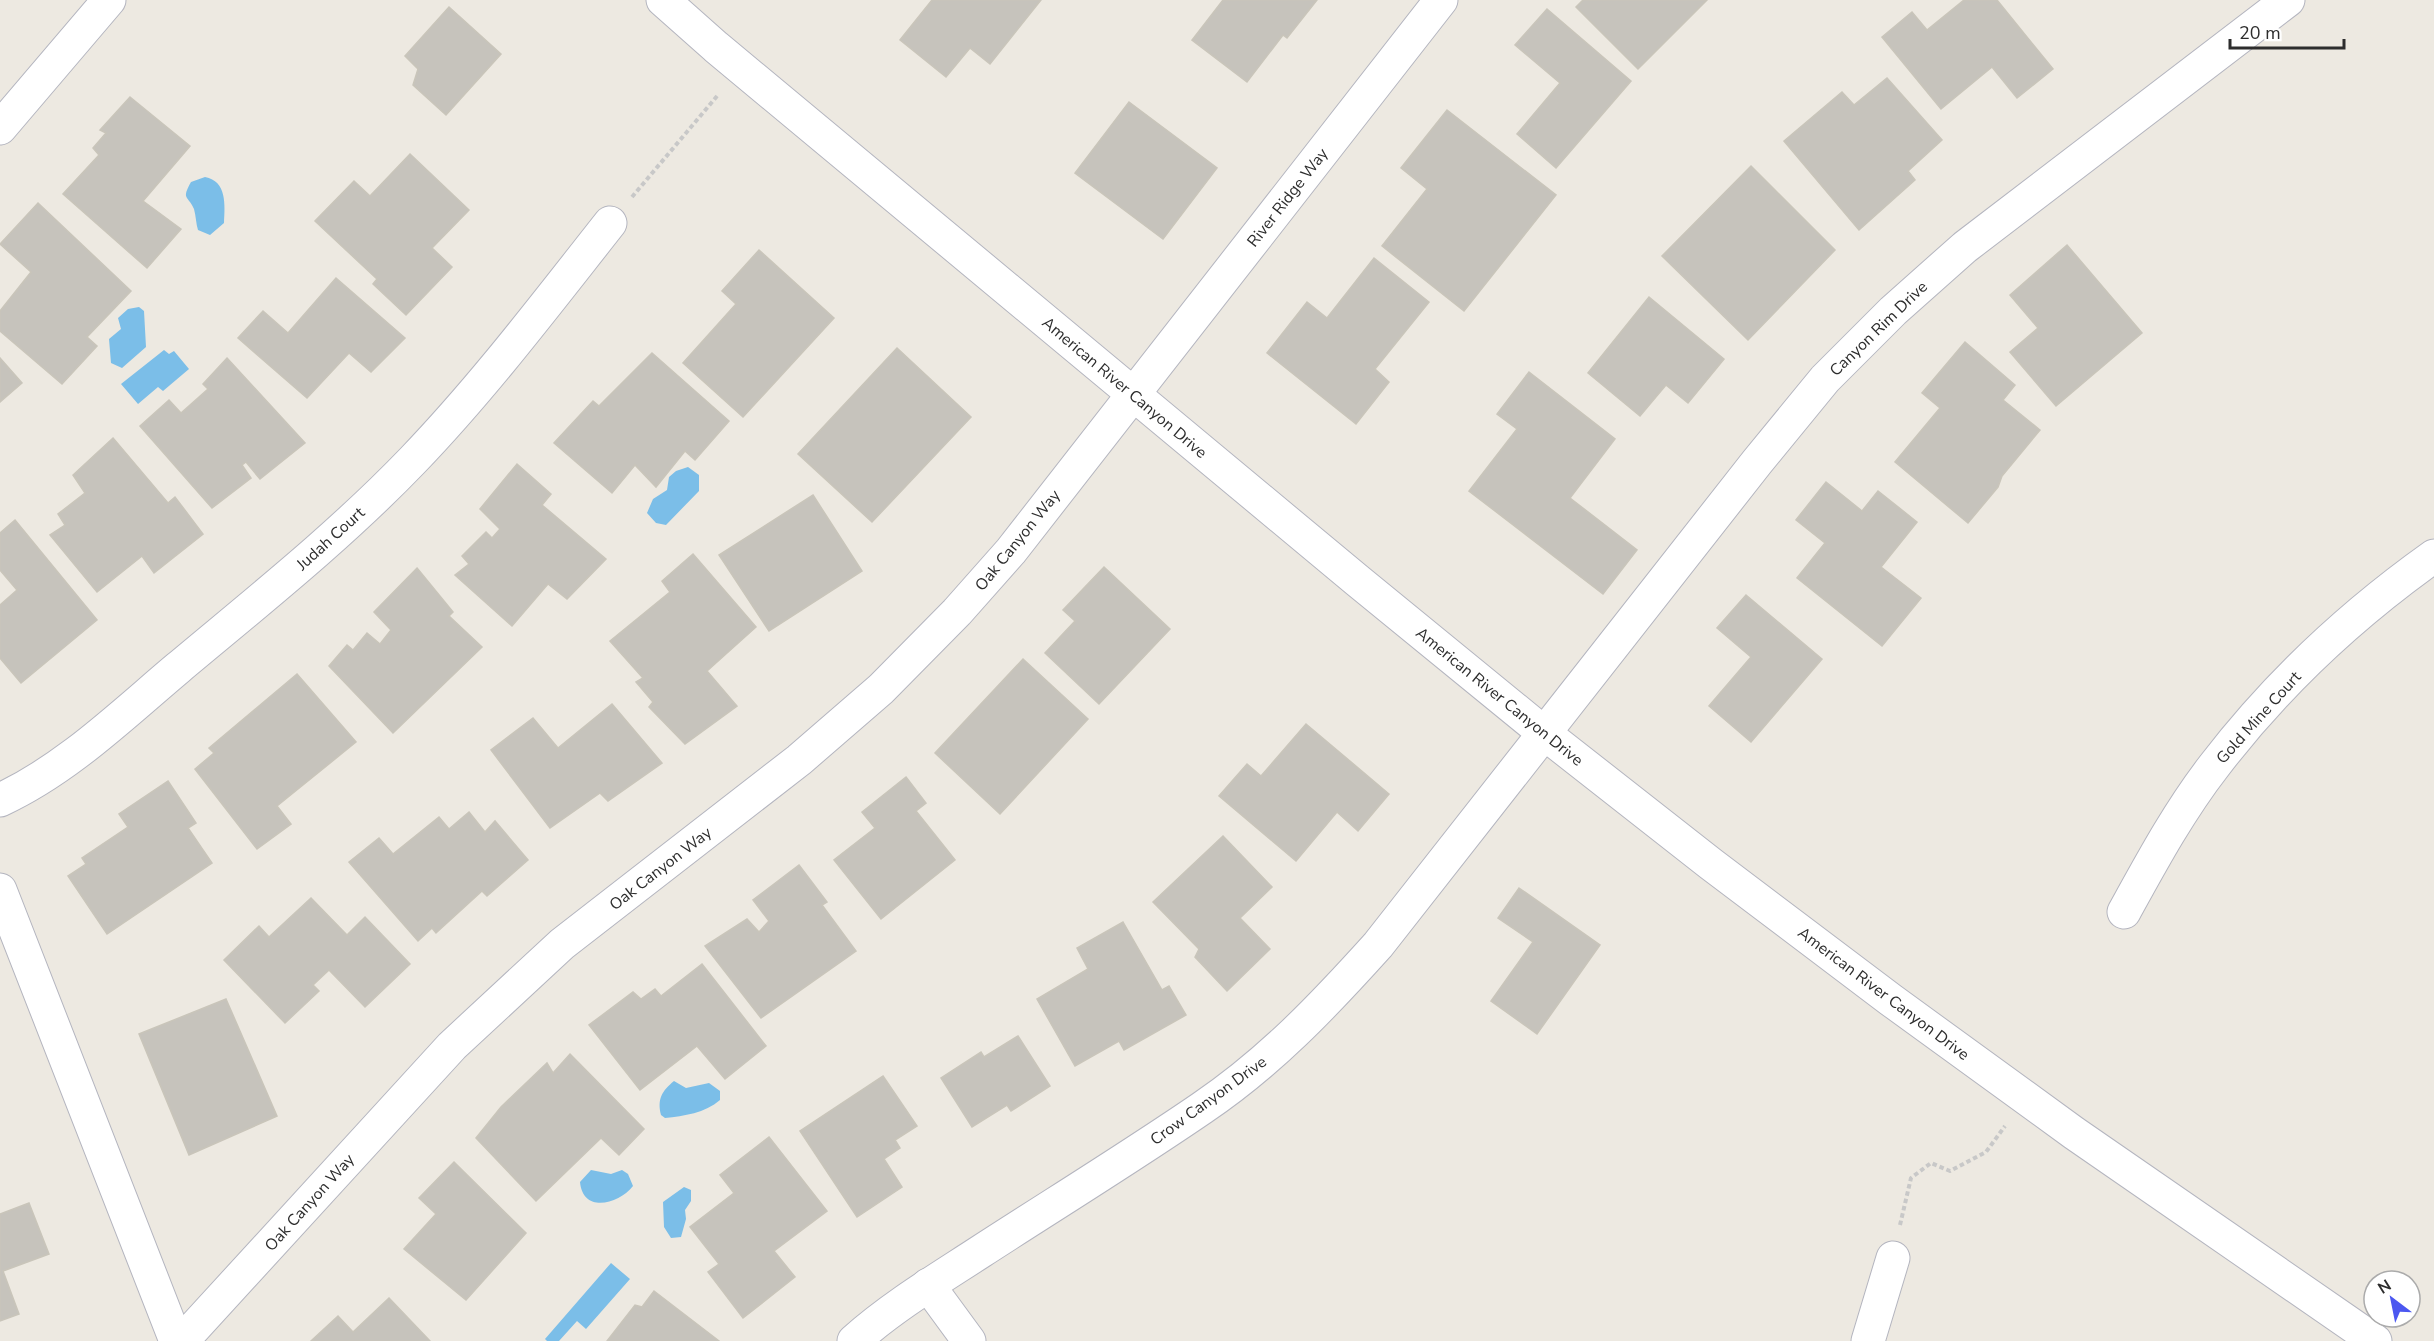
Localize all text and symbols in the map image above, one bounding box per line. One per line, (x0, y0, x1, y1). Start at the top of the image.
scale bar (2230, 12, 2344, 50)
text: 20 m (2239, 21, 2281, 45)
street label: River Ridge Way (1242, 143, 1334, 252)
street label: Canyon Rim Drive (1825, 276, 1933, 381)
street label: American River Canyon Drive (1037, 312, 1212, 463)
street label: Oak Canyon Way (970, 485, 1066, 596)
street label: Judah Court (291, 502, 370, 576)
street label: American River Canyon Drive (1411, 622, 1588, 771)
street label: Gold Mine Court (2211, 666, 2307, 769)
street label: Oak Canyon Way (605, 821, 717, 916)
street label: American River Canyon Drive (1793, 922, 1974, 1066)
street label: Crow Canyon Drive (1146, 1051, 1271, 1151)
street label: Oak Canyon Way (260, 1149, 360, 1256)
north arrow (2362, 1269, 2422, 1329)
text: N (2374, 1275, 2395, 1300)

